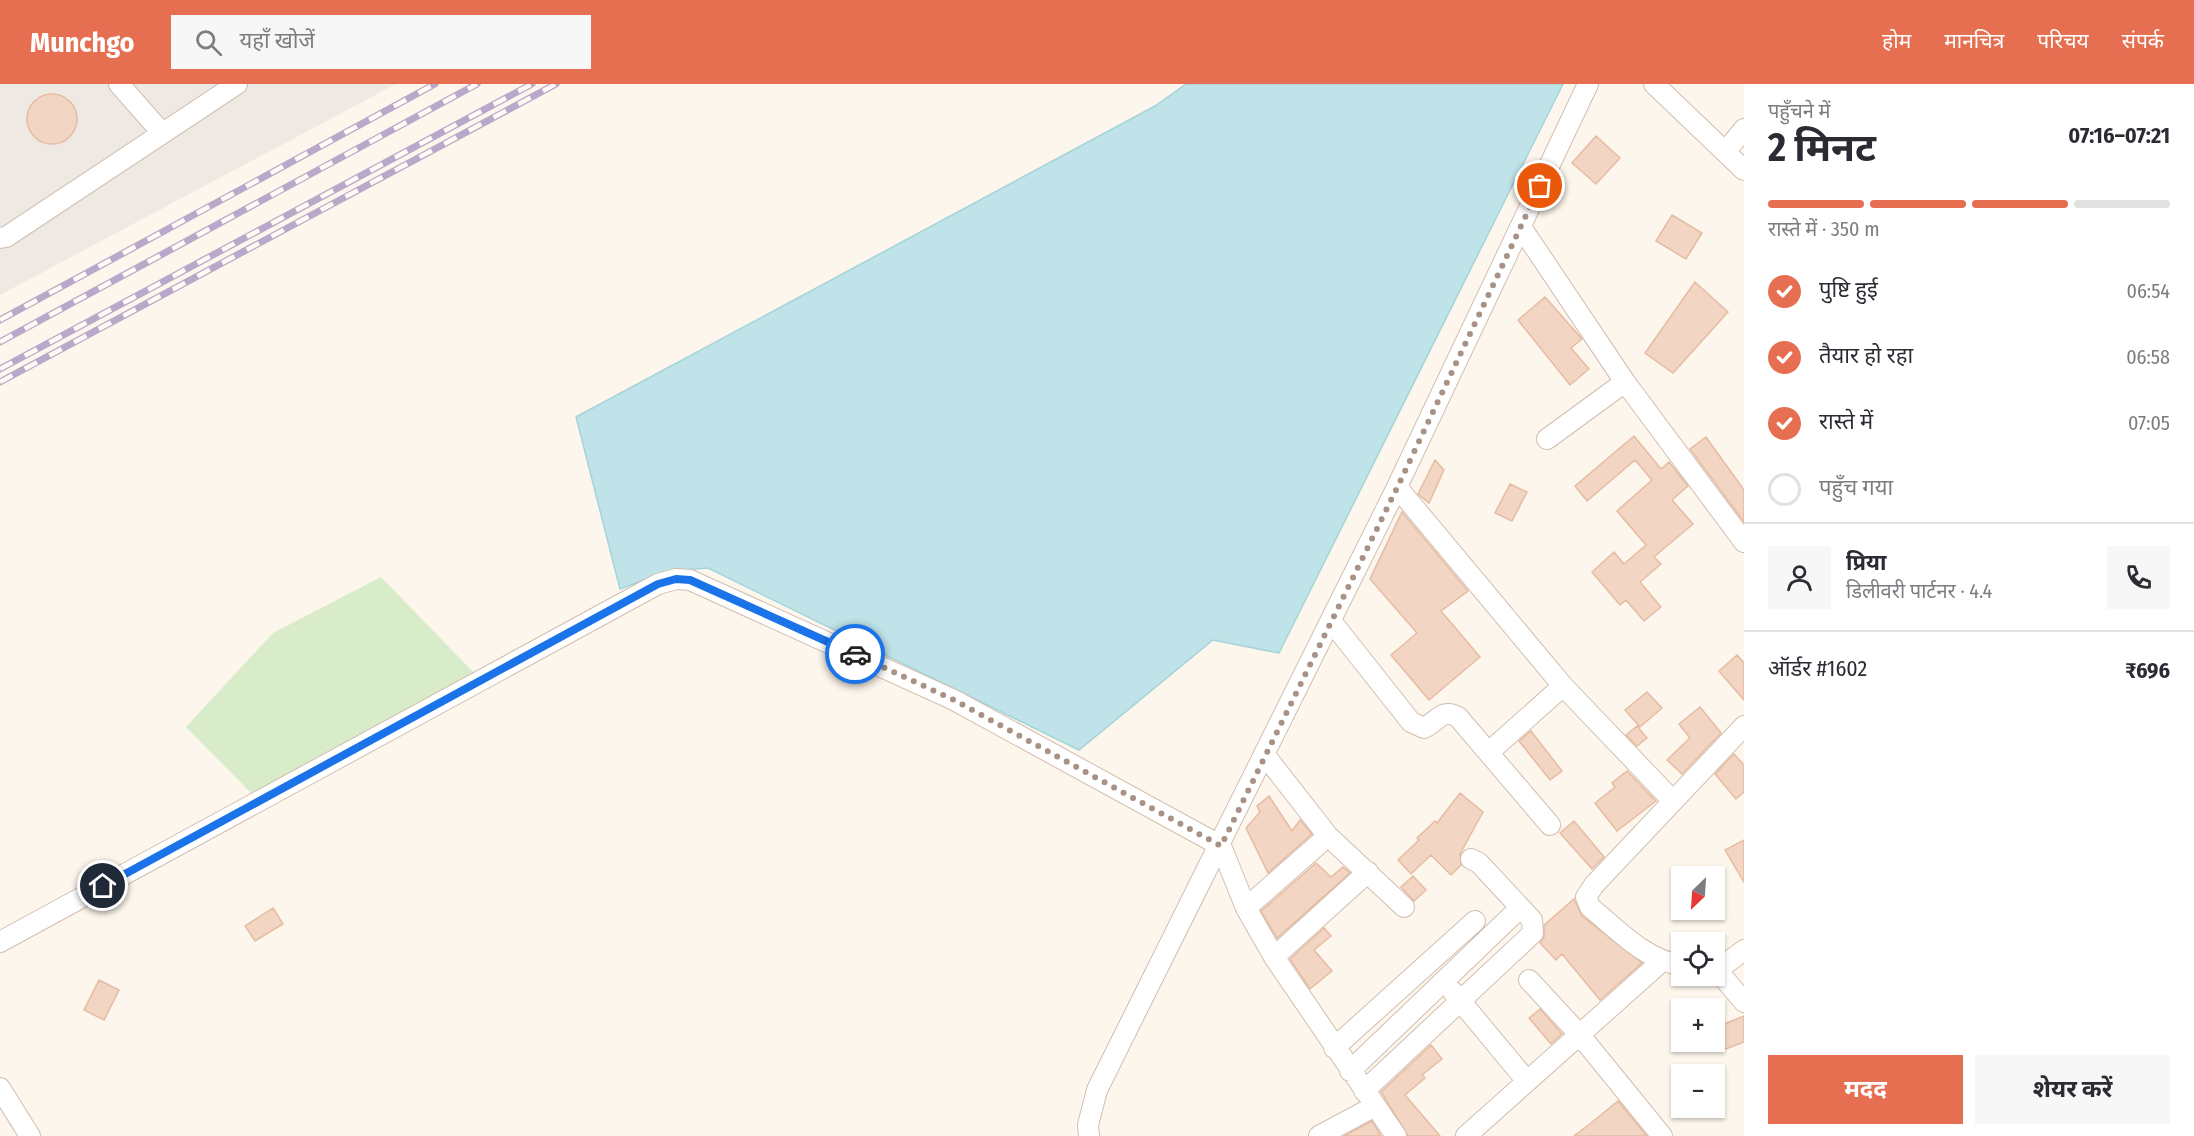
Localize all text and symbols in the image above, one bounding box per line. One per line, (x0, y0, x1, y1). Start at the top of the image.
search box (171, 15, 591, 69)
text: Munchgo (30, 26, 135, 59)
icon: search (192, 26, 225, 59)
text: यहाँ खोजें (240, 27, 315, 54)
text: होम (1882, 28, 1911, 54)
text: मानचित्र (1944, 28, 2004, 54)
text: परिचय (2037, 28, 2089, 54)
text: संपर्क (2122, 28, 2164, 54)
text: पहुँचने में (1768, 99, 1830, 123)
text: 07:16–07:21 (2068, 122, 2170, 149)
text: 2 मिनट (1768, 125, 1876, 171)
pin (1514, 160, 1565, 211)
icon: bag (1523, 169, 1556, 202)
text: रास्ते में · 350 m (1768, 217, 1880, 241)
icon: check (1768, 275, 1801, 308)
text: पुष्टि हुई (1819, 276, 1878, 303)
text: 06:54 (2126, 279, 2170, 303)
icon: check (1768, 341, 1801, 374)
text: तैयार हो रहा (1819, 342, 1913, 369)
text: 06:58 (2126, 345, 2170, 369)
icon: check (1768, 407, 1801, 440)
text: रास्ते में (1819, 408, 1873, 435)
text: 07:05 (2128, 411, 2170, 435)
text: पहुँच गया (1819, 474, 1893, 501)
button: person (1768, 546, 1831, 609)
button: phone (2107, 546, 2170, 609)
text: प्रिया (1846, 549, 1886, 576)
text: डिलीवरी पार्टनर · 4.4 (1846, 579, 1992, 603)
courier (825, 624, 885, 684)
icon: car (839, 638, 872, 671)
text: ऑर्डर #1602 (1768, 655, 1867, 682)
text: ₹696 (2125, 657, 2170, 684)
pin (77, 860, 128, 911)
north arrow (1671, 866, 1725, 920)
map controls (1671, 866, 1725, 1118)
icon: home (86, 869, 119, 902)
button: locate (1671, 932, 1725, 986)
button: + (1671, 998, 1725, 1052)
button: मदद (1768, 1055, 1963, 1124)
button: शेयर करें (1975, 1055, 2170, 1124)
button: − (1671, 1064, 1725, 1118)

